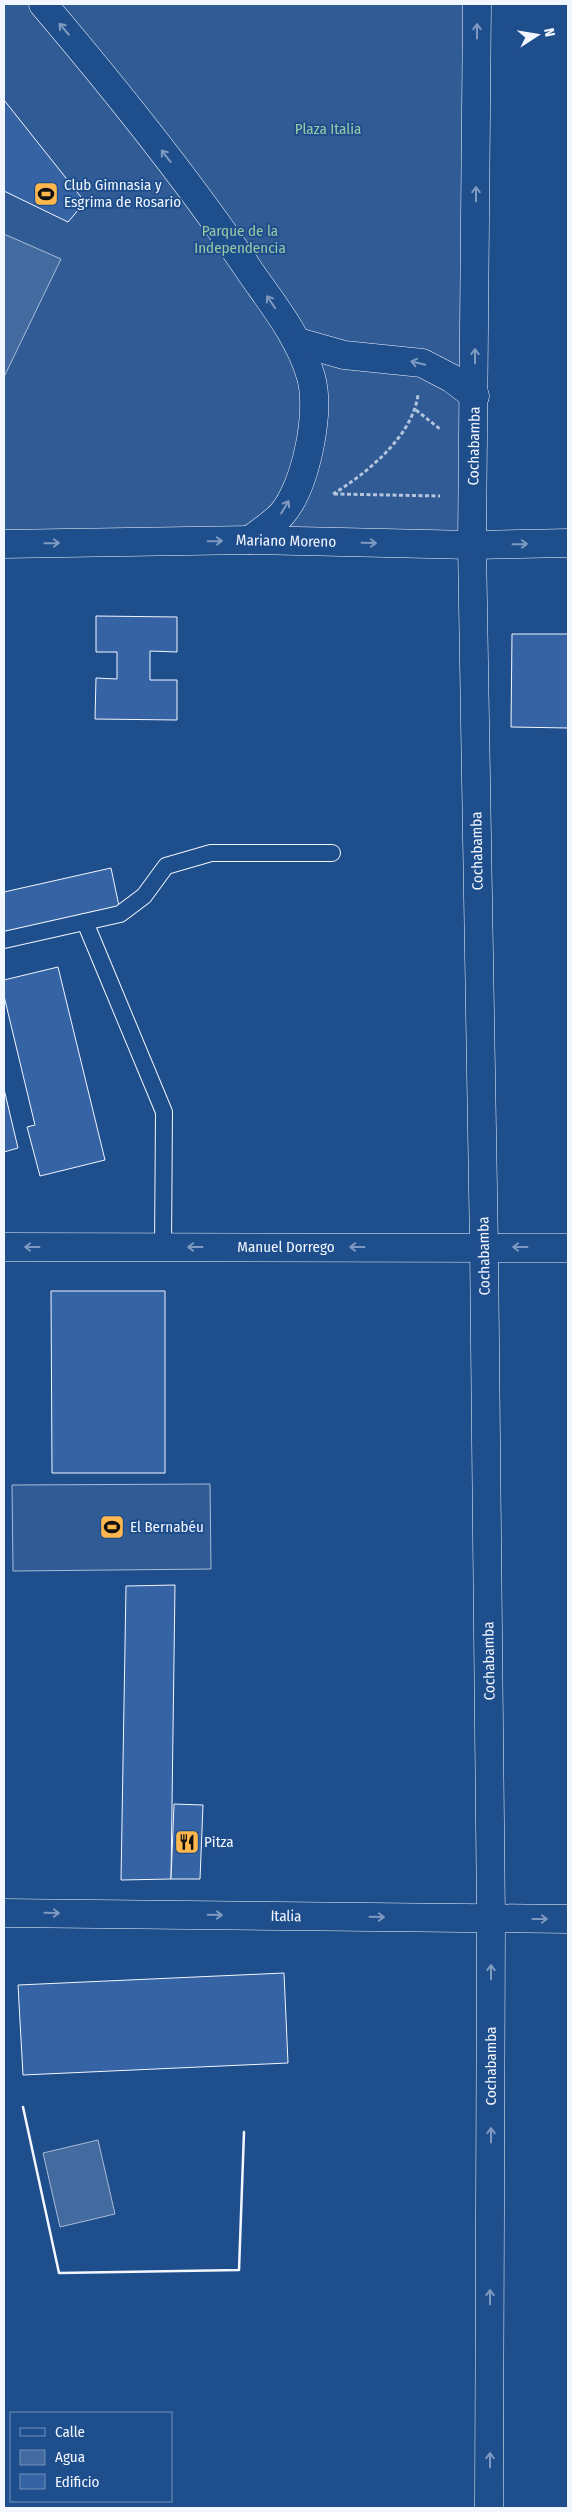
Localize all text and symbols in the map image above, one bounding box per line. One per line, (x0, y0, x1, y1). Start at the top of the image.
north arrow (512, 10, 562, 60)
one-way arrow (59, 22, 70, 35)
one-way arrow (472, 23, 482, 40)
text: N (540, 27, 558, 38)
park label: Plaza Italia (295, 120, 361, 138)
one-way arrow (160, 150, 171, 163)
place label: Club Gimnasia y Esgrima de Rosario (64, 176, 181, 211)
sports icon: Club Gimnasia y Esgrima de Rosario (33, 181, 59, 207)
one-way arrow (471, 186, 481, 202)
park label: Parque de la Independencia (194, 222, 286, 257)
one-way arrow (266, 295, 276, 309)
one-way arrow (470, 348, 480, 364)
one-way arrow (411, 358, 427, 368)
street label: Cochabamba (464, 406, 484, 486)
one-way arrow (281, 501, 291, 515)
street label: Mariano Moreno (236, 531, 336, 551)
one-way arrow (206, 536, 223, 546)
one-way arrow (44, 538, 60, 548)
one-way arrow (361, 538, 377, 547)
one-way arrow (512, 539, 528, 549)
street label: Cochabamba (467, 811, 487, 891)
street label: Cochabamba (474, 1216, 494, 1296)
street label: Manuel Dorrego (237, 1238, 335, 1256)
one-way arrow (24, 1242, 40, 1252)
one-way arrow (187, 1242, 203, 1252)
one-way arrow (349, 1242, 366, 1252)
one-way arrow (512, 1242, 528, 1252)
sports icon: El Bernabéu (99, 1514, 125, 1540)
place label: El Bernabéu (130, 1518, 204, 1536)
street label: Cochabamba (479, 1621, 499, 1701)
restaurant icon: Pitza (174, 1829, 200, 1855)
place label: Pitza (204, 1833, 234, 1851)
street label: Italia (270, 1907, 302, 1925)
one-way arrow (44, 1908, 60, 1918)
one-way arrow (206, 1910, 223, 1920)
one-way arrow (369, 1912, 385, 1922)
one-way arrow (532, 1914, 548, 1924)
one-way arrow (486, 1964, 496, 1980)
street label: Cochabamba (482, 2027, 500, 2105)
one-way arrow (486, 2127, 496, 2143)
one-way arrow (485, 2289, 495, 2306)
legend (10, 2412, 172, 2502)
text: Calle (55, 2423, 85, 2441)
text: Agua (55, 2448, 85, 2466)
one-way arrow (485, 2452, 495, 2468)
text: Edificio (55, 2473, 100, 2491)

